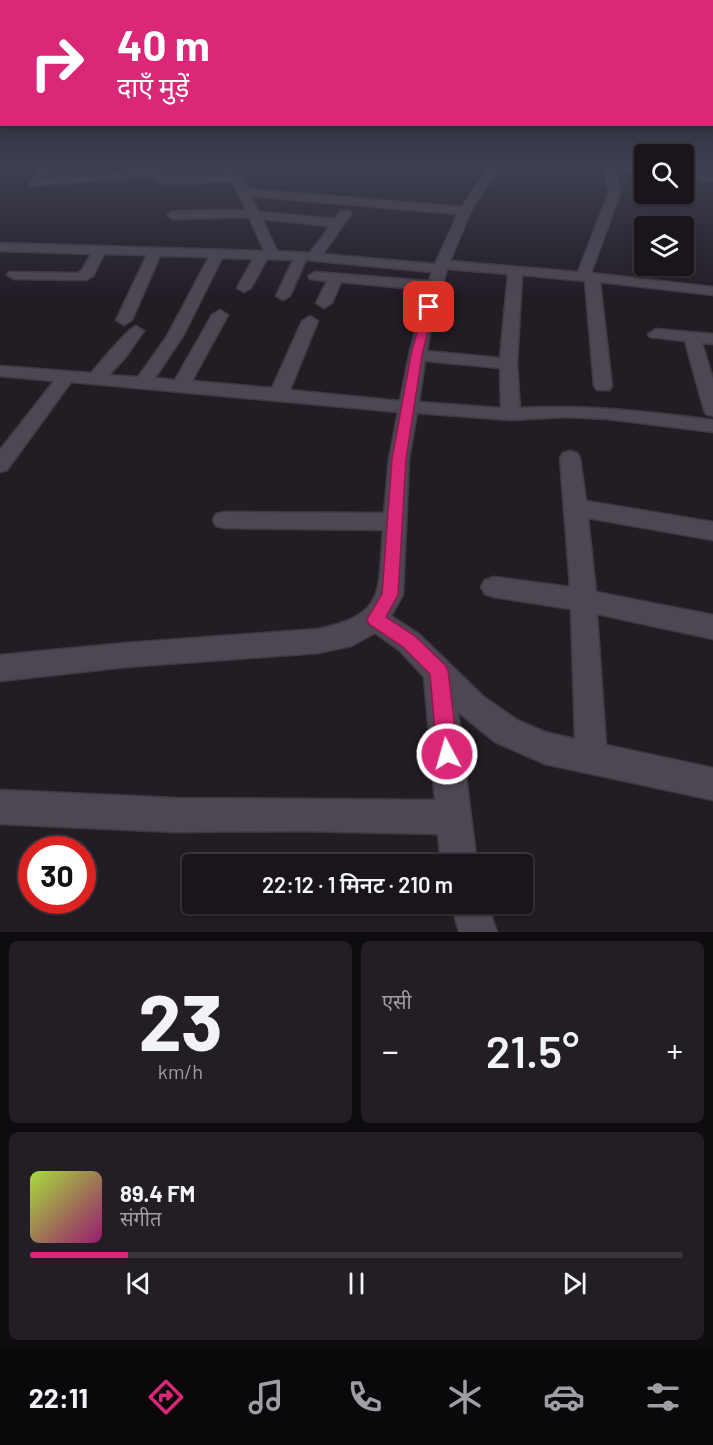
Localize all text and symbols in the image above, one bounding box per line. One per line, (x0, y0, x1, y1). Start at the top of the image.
text: 40 m (117, 19, 210, 69)
icon: right (18, 24, 96, 102)
text: दाएँ मुड़ें (117, 70, 189, 102)
map controls (634, 144, 694, 276)
button: search (634, 144, 694, 204)
button: layers (634, 216, 694, 276)
pin (403, 281, 454, 332)
icon: arrive (412, 290, 445, 323)
position arrow (415, 722, 479, 786)
speed limit sign: 30 (18, 836, 96, 914)
text: 22:12 · 1 मिनट · 210 m (262, 871, 453, 897)
text: 23 (138, 973, 223, 1067)
text: एसी (382, 989, 412, 1013)
text: 21.5° (486, 1023, 579, 1077)
text: − (382, 1030, 399, 1070)
text: + (666, 1030, 683, 1070)
text: km/h (158, 1059, 203, 1083)
text: 89.4 FM (120, 1180, 195, 1206)
text: संगीत (120, 1206, 161, 1230)
icon: previous (122, 1267, 155, 1300)
icon: pause (340, 1267, 373, 1300)
icon: next (558, 1267, 591, 1300)
icon: directions (145, 1376, 187, 1418)
icon: music (245, 1376, 287, 1418)
icon: phone (344, 1376, 386, 1418)
icon: climate (444, 1376, 486, 1418)
icon: car (543, 1376, 585, 1418)
icon: filters (642, 1376, 684, 1418)
text: 22:11 (29, 1381, 88, 1413)

